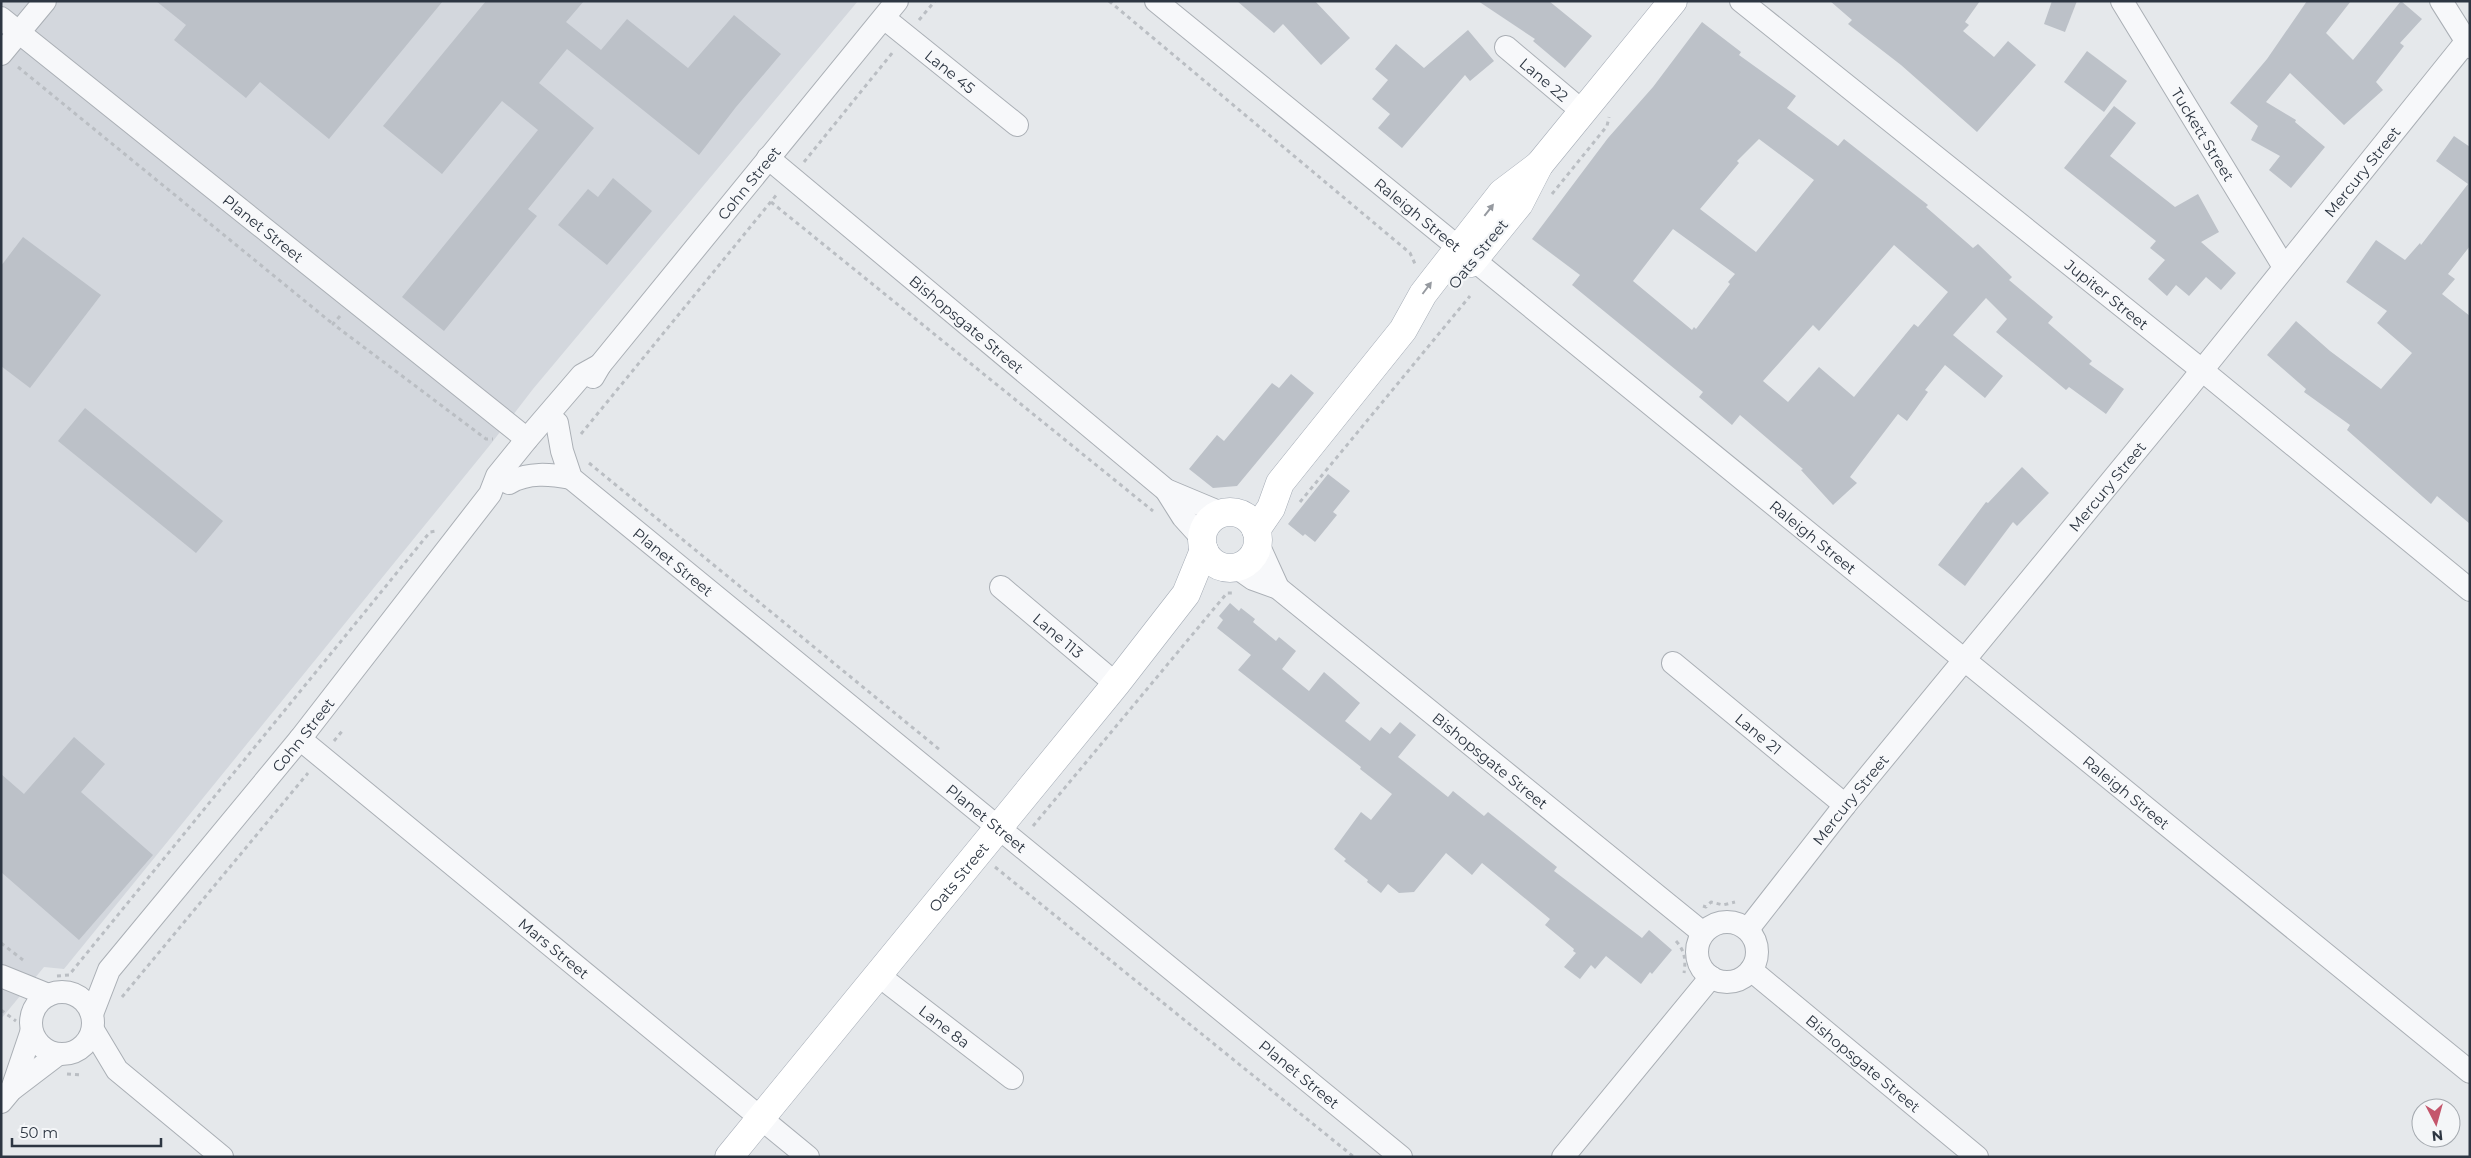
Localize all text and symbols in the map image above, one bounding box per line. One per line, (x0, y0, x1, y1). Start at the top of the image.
street label: Lane 45 (921, 45, 979, 97)
street label: Lane 22 (1516, 53, 1573, 105)
street label: Tuckett Street (2167, 84, 2239, 184)
street label: Mercury Street (2320, 122, 2404, 221)
street label: Cohn Street (713, 142, 784, 223)
street label: Raleigh Street (1371, 174, 1465, 256)
street label: Planet Street (219, 190, 308, 266)
one-way arrow (1483, 204, 1494, 217)
street label: Oats Street (1444, 215, 1512, 293)
street label: Jupiter Street (2061, 254, 2153, 333)
street label: Bishopsgate Street (906, 271, 1028, 377)
one-way arrow (1422, 282, 1433, 295)
street label: Mercury Street (2064, 437, 2150, 535)
street label: Raleigh Street (1766, 496, 1861, 578)
street label: Planet Street (629, 523, 717, 600)
street label: Lane 113 (1029, 609, 1087, 662)
street label: Cohn Street (267, 694, 338, 776)
street label: Bishopsgate Street (1429, 708, 1552, 813)
street label: Lane 21 (1731, 709, 1786, 758)
street label: Mercury Street (1808, 750, 1892, 849)
street label: Raleigh Street (2079, 751, 2174, 833)
street label: Planet Street (943, 780, 1031, 857)
street label: Oats Street (924, 838, 992, 915)
street label: Mars Street (515, 913, 593, 983)
street label: Lane 8a (915, 1001, 974, 1052)
street label: Bishopsgate Street (1802, 1010, 1925, 1116)
street label: Planet Street (1255, 1035, 1343, 1112)
north arrow (2411, 1098, 2461, 1148)
scale bar (12, 1116, 161, 1148)
text: 50 m (20, 1123, 58, 1142)
text: N (2431, 1126, 2444, 1145)

